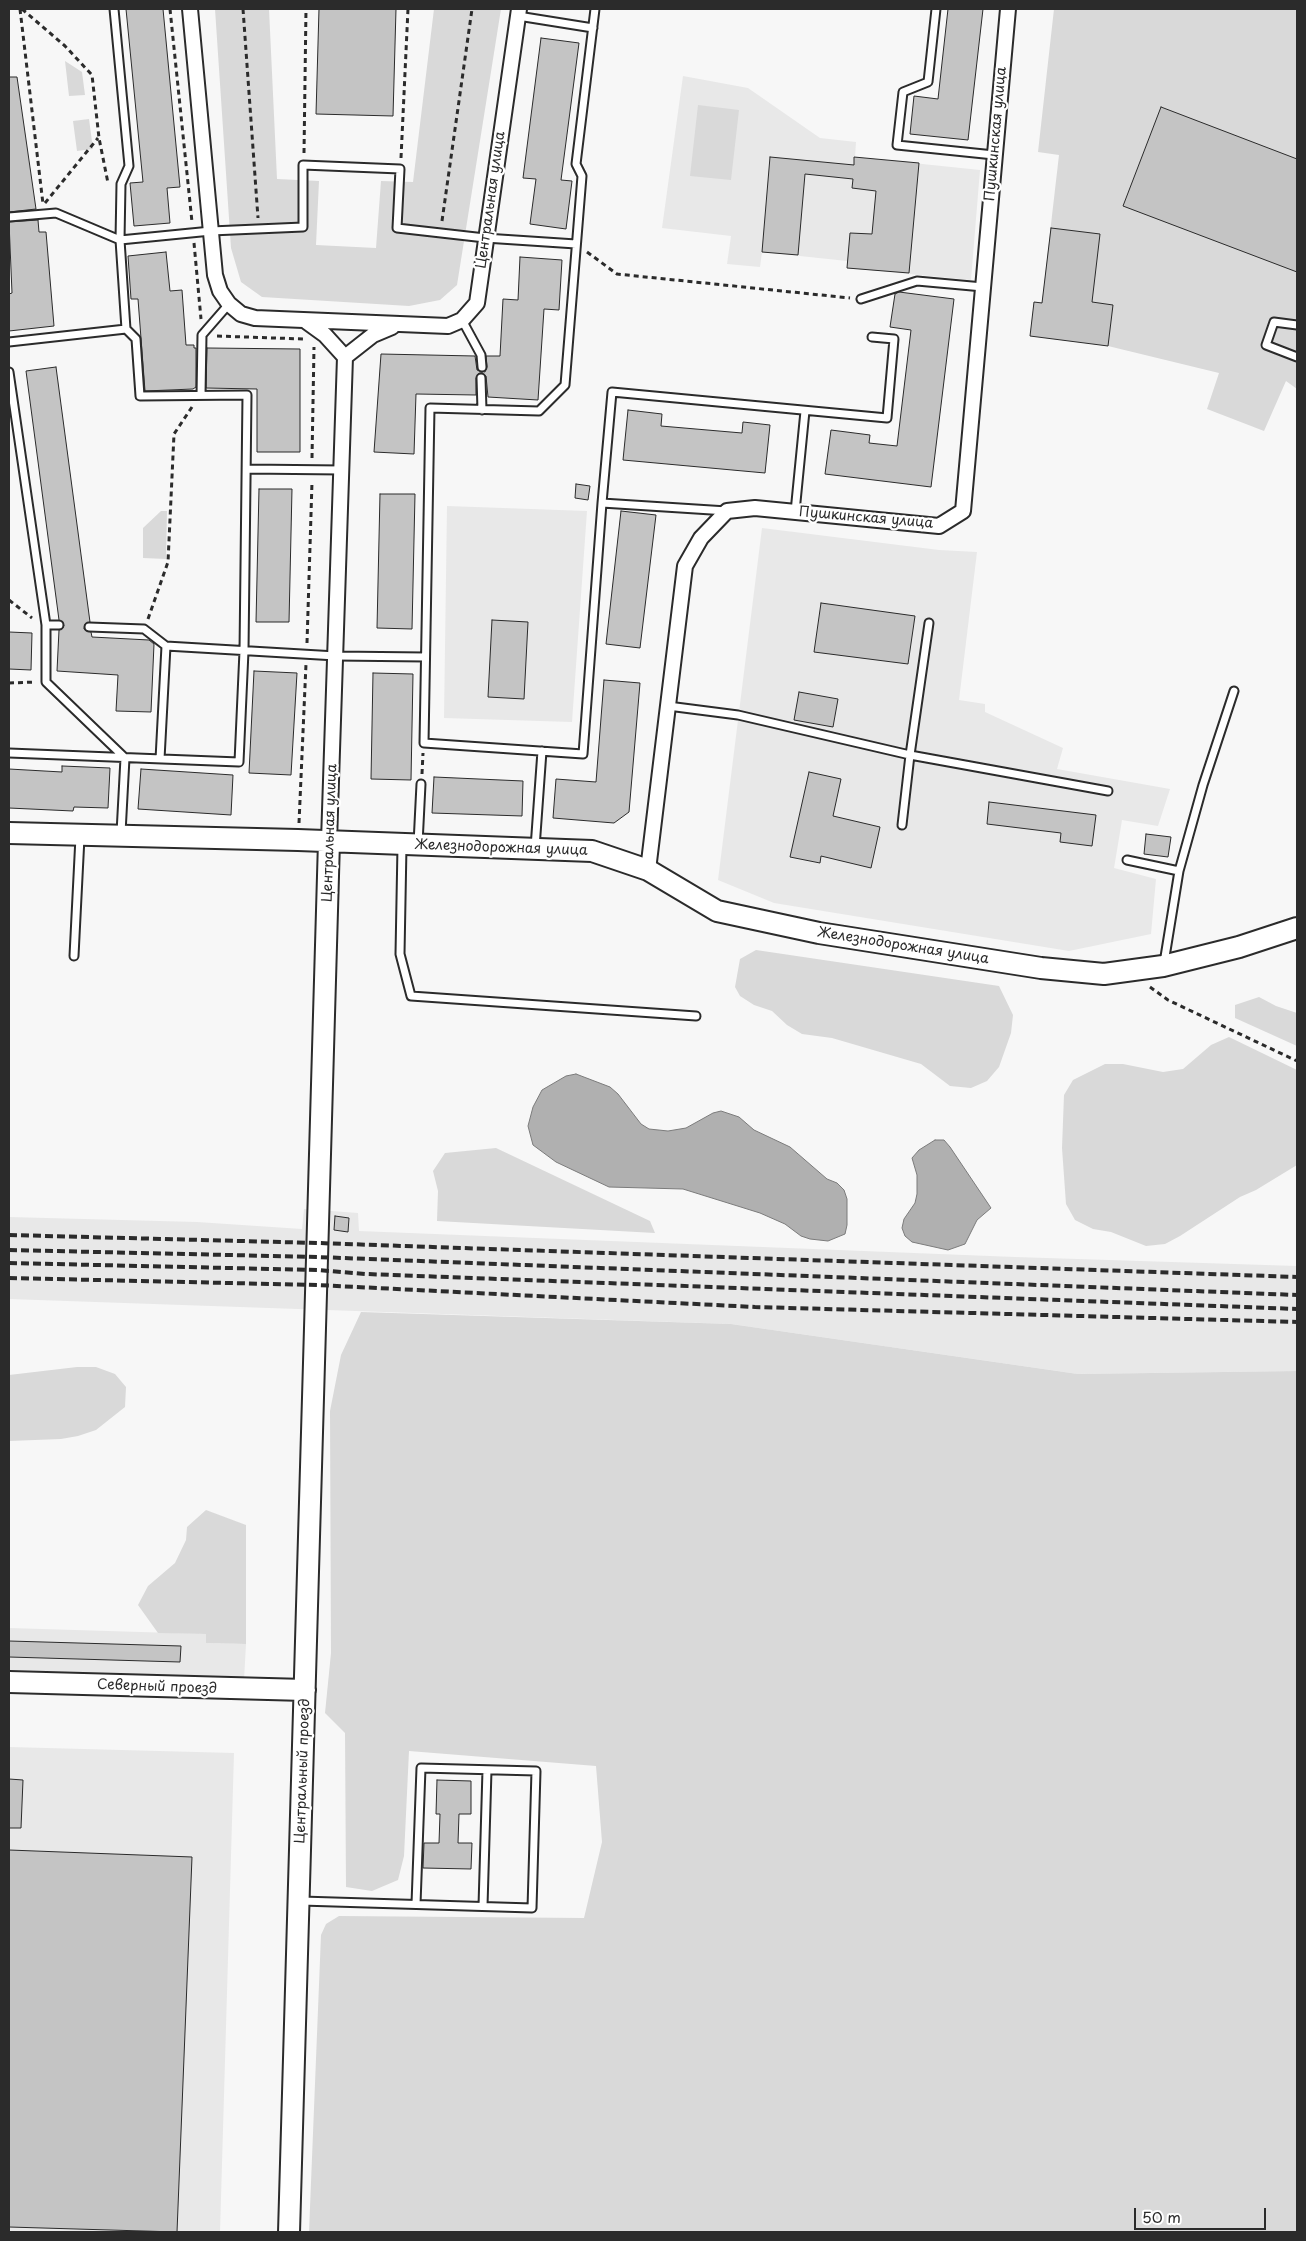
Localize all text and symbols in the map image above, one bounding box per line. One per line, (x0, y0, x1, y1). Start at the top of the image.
street label: Пушкинская улица (982, 66, 1010, 202)
street label: Центральная улица (473, 130, 509, 270)
street label: Пушкинская улица (798, 504, 934, 532)
street label: Центральная улица (319, 764, 341, 902)
street label: Железнодорожная улица (414, 837, 588, 859)
street label: Железнодорожная улица (816, 924, 990, 968)
street label: Северный проезд (97, 1677, 217, 1697)
street label: Центральный проезд (292, 1698, 314, 1844)
scale bar (1136, 2198, 1268, 2230)
text: 50 m (1142, 2205, 1181, 2228)

